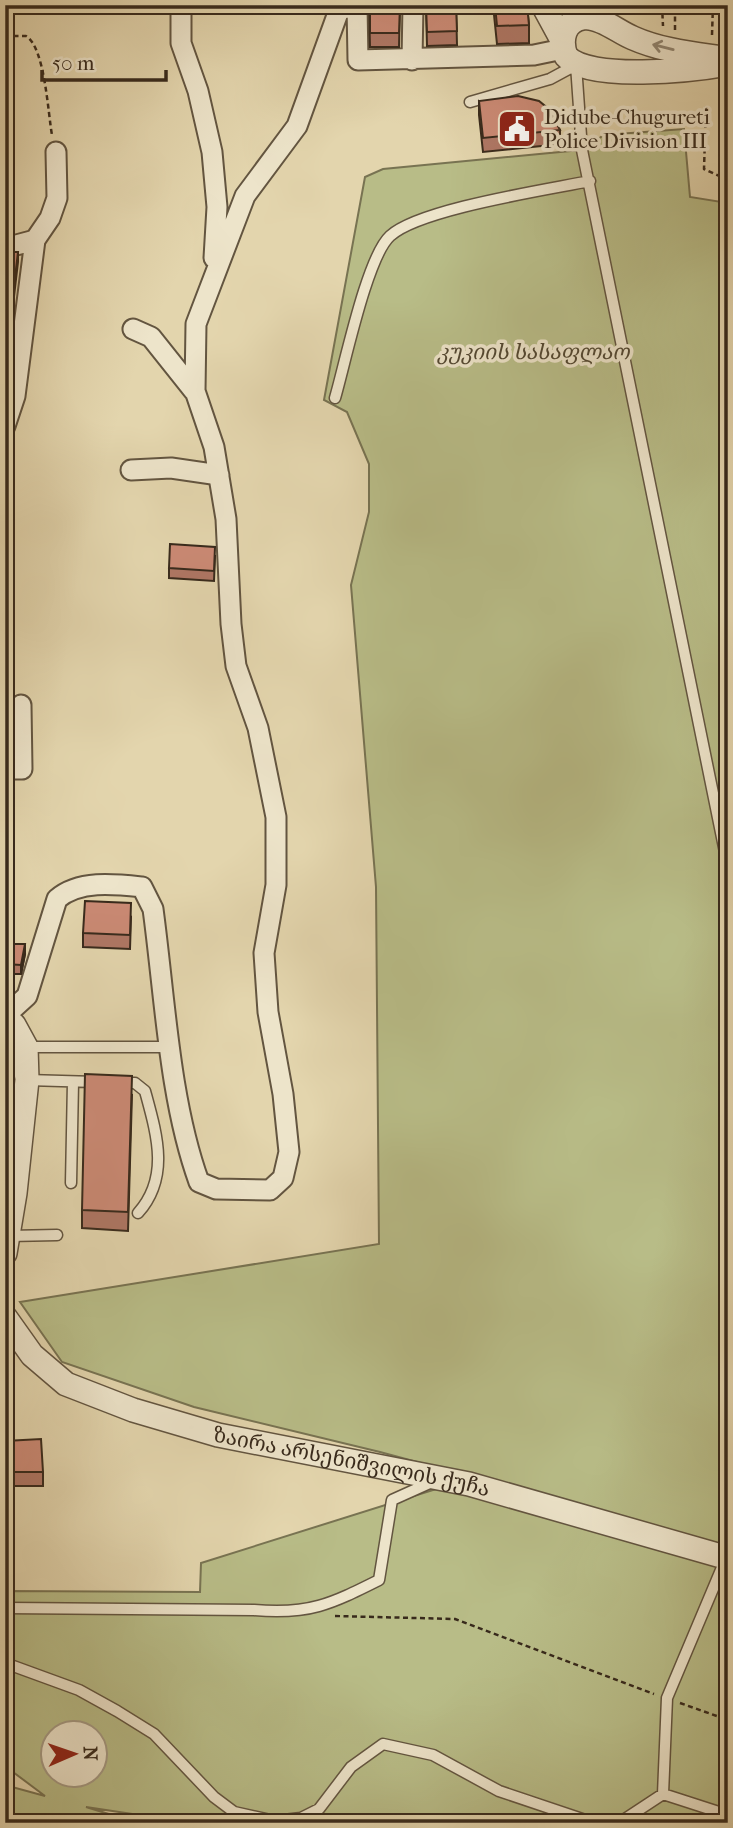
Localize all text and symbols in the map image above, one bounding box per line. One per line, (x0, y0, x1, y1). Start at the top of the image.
scale bar (42, 38, 166, 82)
one-way arrow (652, 40, 675, 53)
text: 50 m (52, 51, 95, 75)
place label: Didube-Chugureti Police Division III (544, 105, 710, 153)
public building icon: Didube-Chugureti Police Division III (496, 108, 538, 150)
park label: კუკიის სასაფლაო (437, 340, 630, 365)
street label: ზაირა არსენიშვილის ქუჩა (211, 1422, 493, 1501)
north arrow (38, 1720, 108, 1790)
text: N (79, 1746, 101, 1762)

